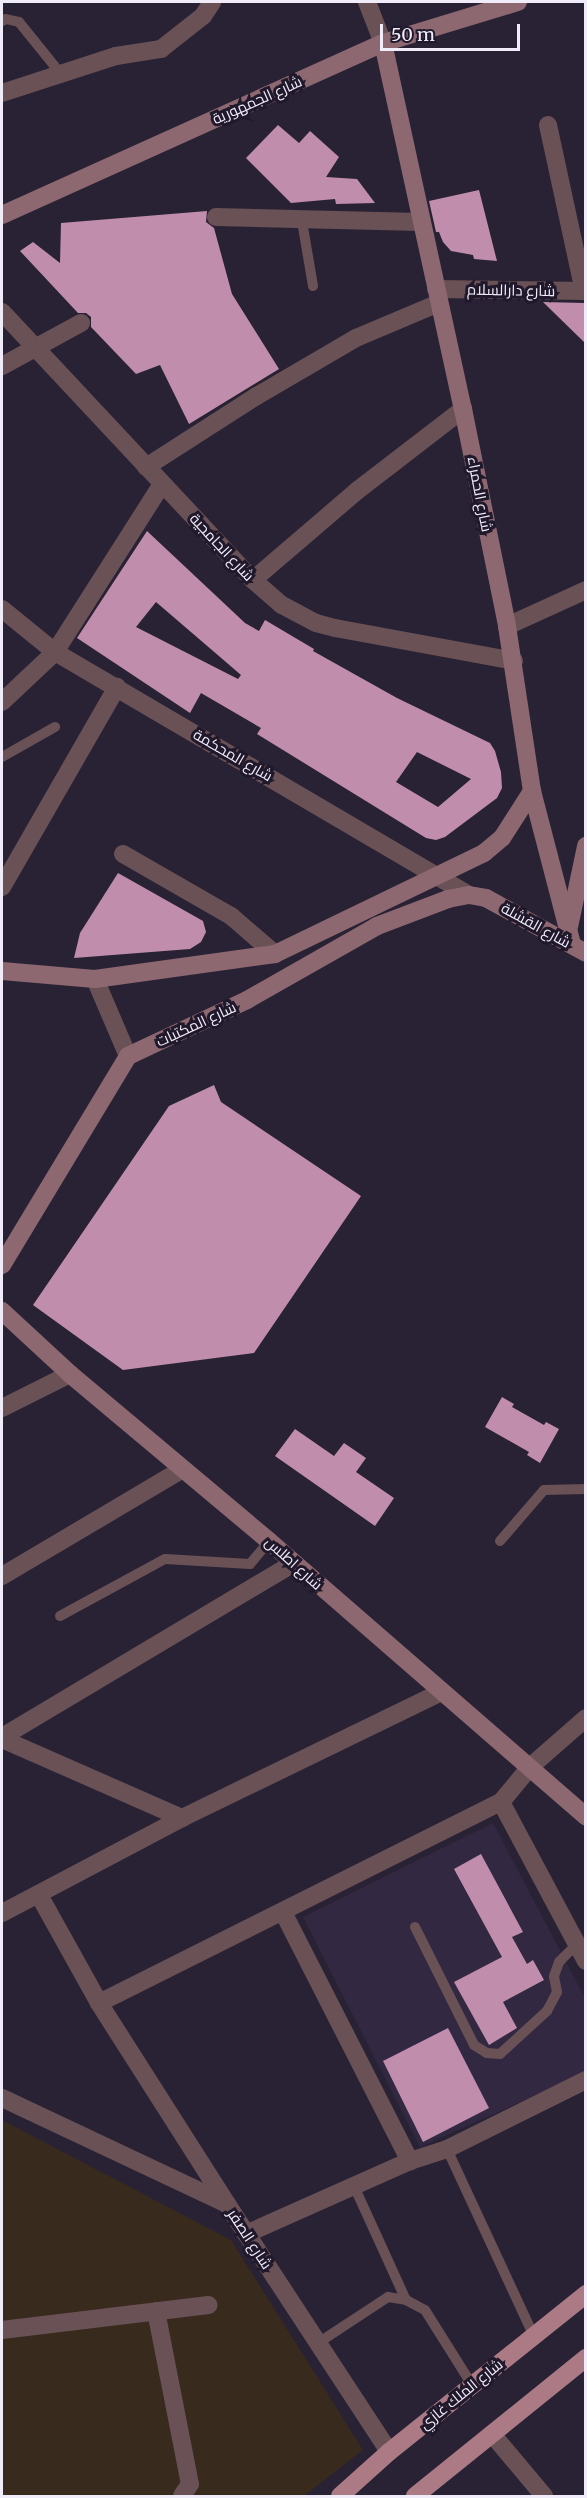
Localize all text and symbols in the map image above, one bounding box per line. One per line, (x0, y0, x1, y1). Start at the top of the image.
scale bar (383, 12, 522, 50)
text: 50 m (391, 23, 435, 46)
street label: شارع الجمهورية (209, 72, 305, 128)
street label: شارع دارالسلام (467, 280, 555, 300)
street label: شارع الحمراء (464, 455, 496, 533)
street label: شارع الجامجية (186, 509, 258, 585)
street label: شارع المحكمة (190, 725, 276, 785)
street label: شارع القشلة (498, 899, 574, 951)
street label: شارع المكتبات (153, 998, 239, 1050)
street label: شارع اطلس (262, 1533, 326, 1593)
street label: شارع الصفر (224, 2206, 276, 2272)
street label: شارع الملك غازي (416, 2355, 506, 2433)

